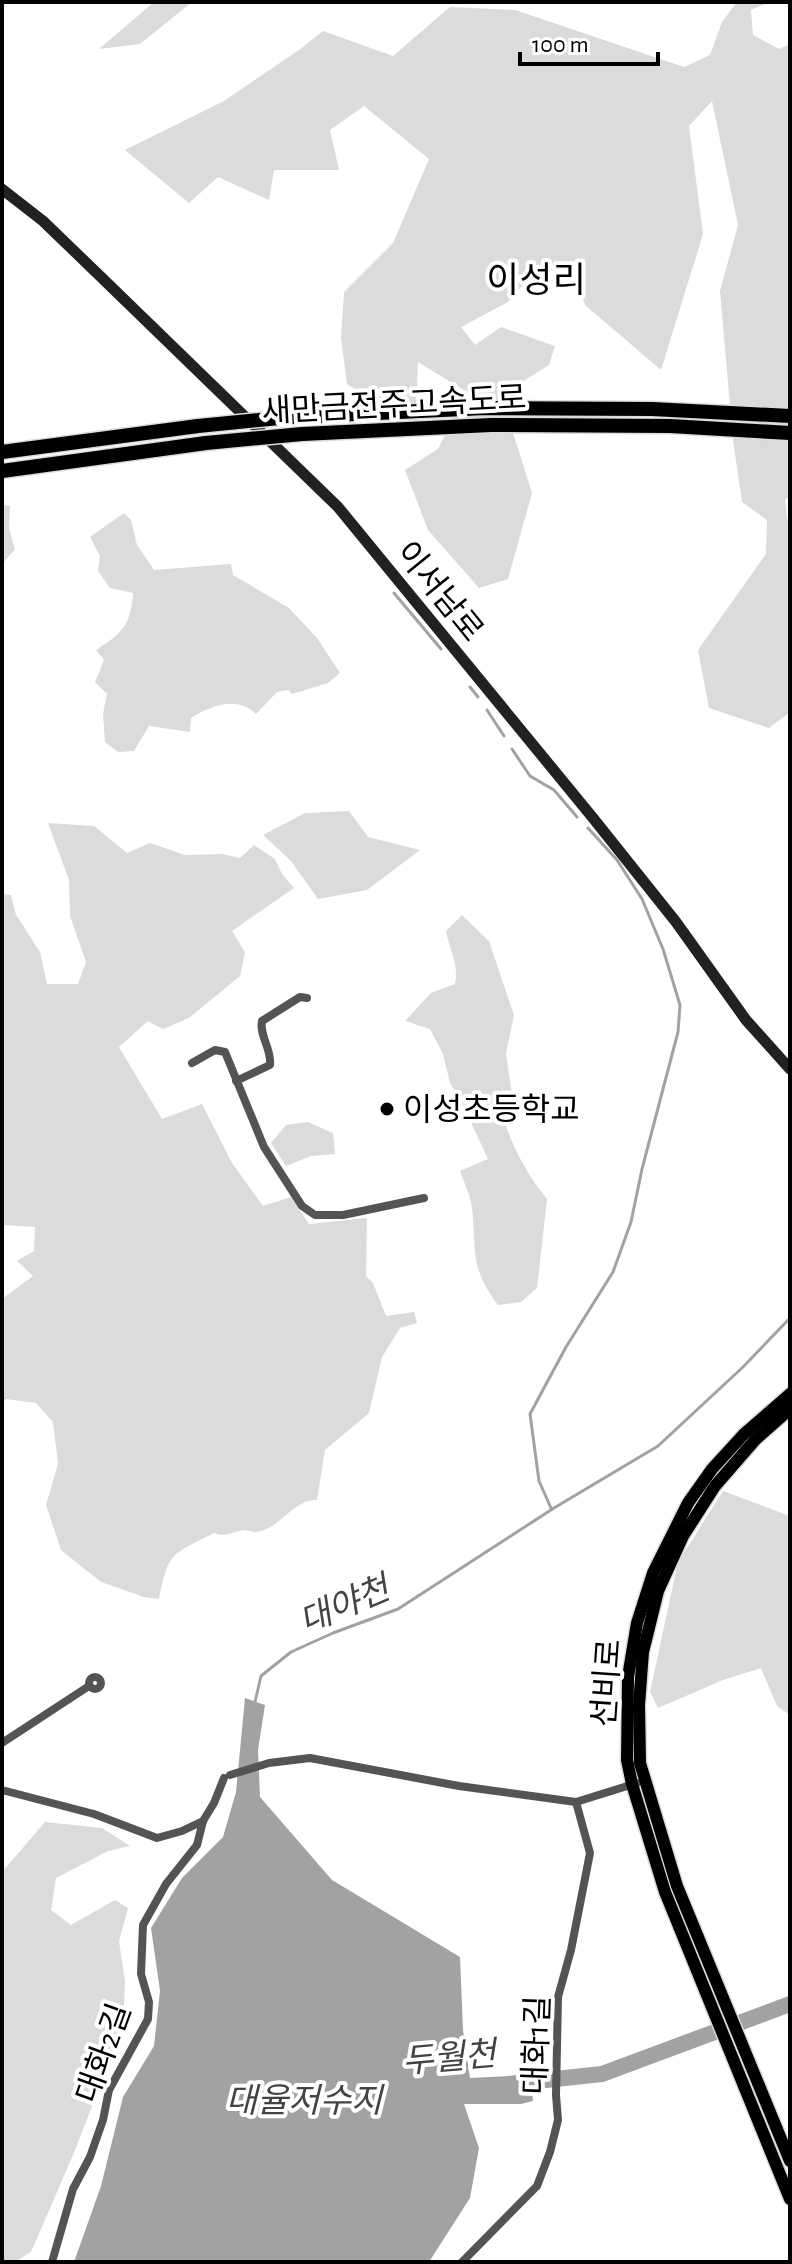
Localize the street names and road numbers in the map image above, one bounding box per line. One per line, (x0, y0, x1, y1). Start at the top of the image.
street label: 새만금전주고속도로 (261, 381, 527, 428)
street label: 이서남로 (390, 535, 489, 647)
street label: 선비로 (587, 1638, 626, 1728)
street label: 대화1길 (518, 1995, 555, 2095)
street label: 대화2길 (70, 1999, 137, 2107)

